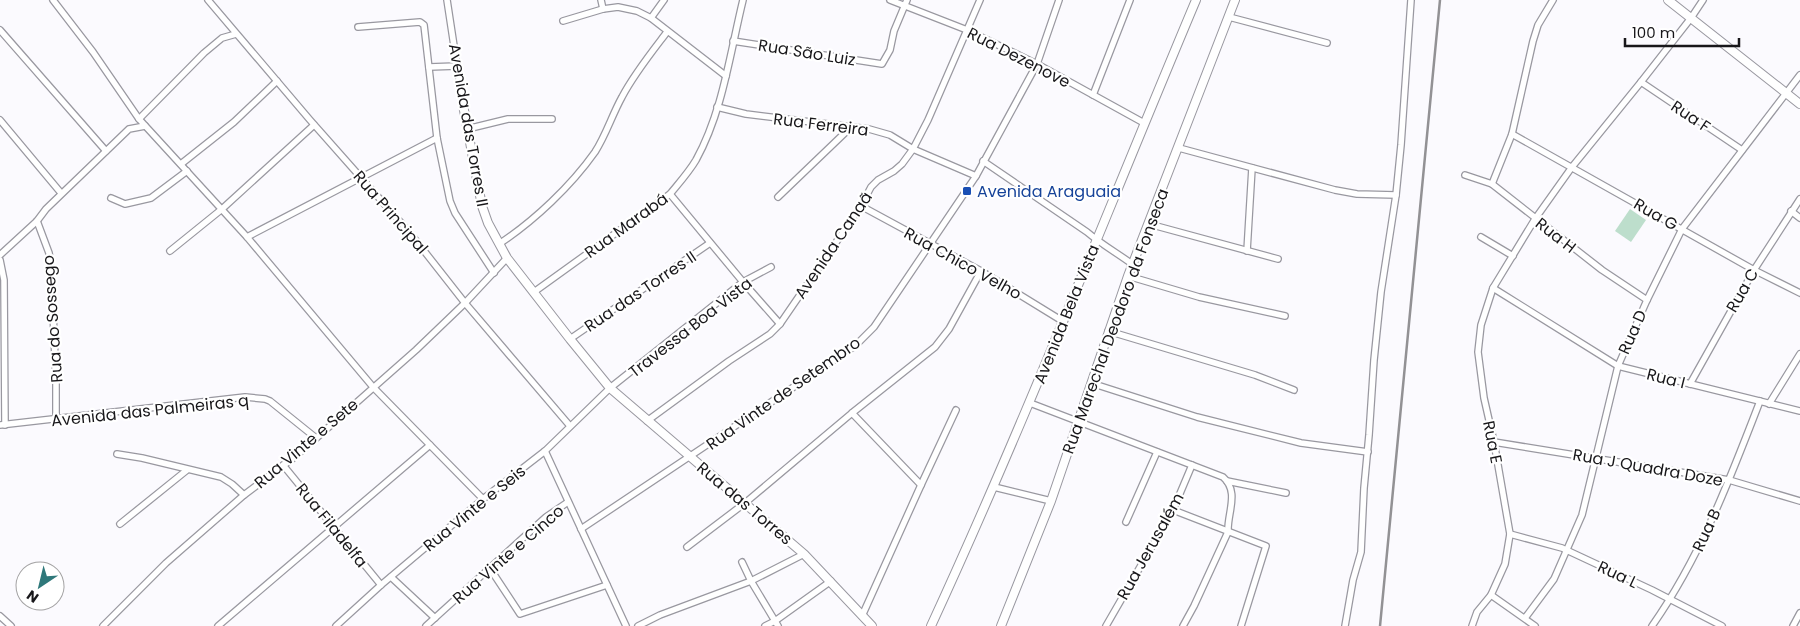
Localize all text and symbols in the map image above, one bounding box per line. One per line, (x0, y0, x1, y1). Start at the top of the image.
scale bar (1625, 15, 1739, 47)
street label: Rua Dezenove (963, 22, 1074, 93)
text: 100 m (1632, 22, 1675, 43)
street label: Rua São Luiz (757, 33, 857, 72)
street label: Avenida das Torres II (443, 42, 494, 208)
street label: Rua F (1666, 95, 1715, 138)
street label: Rua Ferreira (772, 107, 870, 142)
street label: Rua Principal (348, 166, 433, 259)
place label: Avenida Araguaia (977, 180, 1121, 203)
marker: Avenida Araguaia (961, 185, 973, 197)
street label: Rua Marechal Deodoro da Fonseca (1057, 185, 1174, 457)
street label: Rua Marabá (580, 187, 673, 264)
street label: Avenida Canaã (789, 187, 878, 303)
street label: Rua G (1629, 193, 1682, 236)
street label: Rua H (1530, 212, 1581, 259)
street label: Rua Chico Velho (900, 222, 1026, 305)
street label: Avenida Bela Vista (1028, 241, 1105, 387)
street label: Rua das Torres II (580, 245, 701, 337)
street label: Rua do Sossego (37, 254, 68, 383)
street label: Rua C (1721, 264, 1764, 317)
street label: Travessa Boa Vista (624, 272, 757, 383)
street label: Rua D (1613, 306, 1652, 358)
street label: Rua Vinte de Setembro (701, 331, 865, 455)
street label: Rua I (1644, 363, 1688, 394)
street label: Avenida das Palmeiras q (50, 389, 250, 432)
street label: Rua Vinte e Sete (249, 393, 363, 494)
street label: Rua E (1477, 419, 1508, 466)
street label: Rua J Quadra Doze (1571, 443, 1725, 492)
street label: Rua das Torres (692, 457, 797, 550)
street label: Rua Vinte e Seis (418, 460, 530, 557)
street label: Rua Filadelfa (290, 478, 373, 572)
street label: Rua Jerusalém (1111, 489, 1189, 604)
street label: Rua Vinte e Cinco (448, 500, 569, 609)
street label: Rua B (1687, 505, 1726, 555)
street label: Rua L (1594, 555, 1642, 594)
north arrow (15, 561, 65, 611)
text: N (22, 585, 43, 608)

